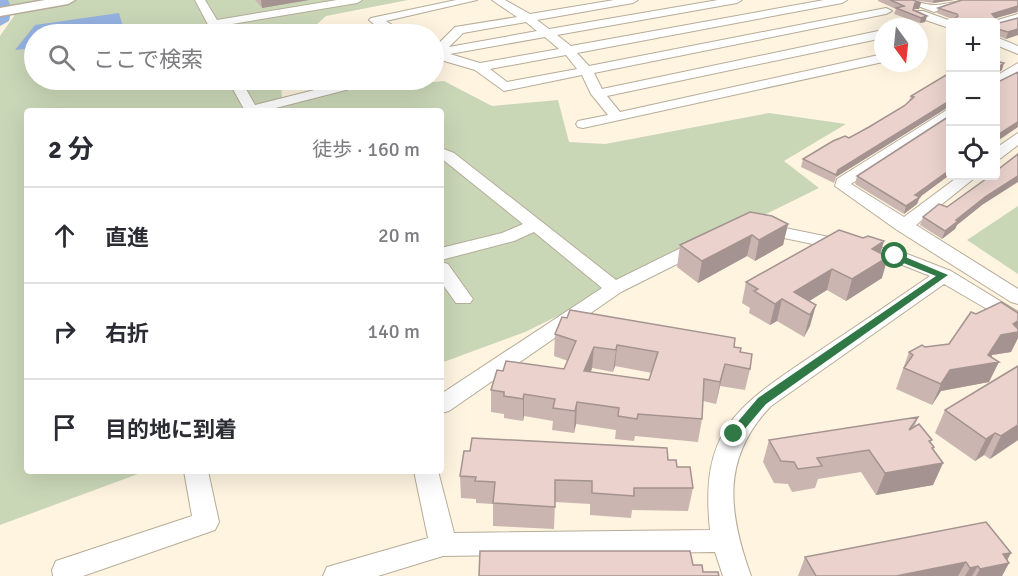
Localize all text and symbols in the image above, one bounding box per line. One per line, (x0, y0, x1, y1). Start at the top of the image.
north arrow (874, 18, 928, 72)
map controls (946, 18, 1000, 180)
button: + (946, 18, 1000, 72)
search box (24, 24, 444, 90)
icon: search (45, 41, 78, 74)
text: ここで検索 (93, 46, 203, 73)
button: − (946, 72, 1000, 126)
button: locate (946, 126, 1000, 180)
text: 2 分 (48, 134, 94, 166)
text: 徒歩 · 160 m (312, 137, 420, 162)
icon: ahead (48, 219, 81, 252)
text: 20 m (378, 223, 420, 248)
text: 直進 (105, 224, 149, 251)
route start (881, 242, 907, 268)
icon: right (48, 315, 81, 348)
text: 140 m (367, 319, 420, 344)
text: 右折 (105, 320, 149, 347)
icon: arrive (48, 411, 81, 444)
text: 目的地に到着 (105, 416, 237, 443)
route end (720, 420, 746, 446)

